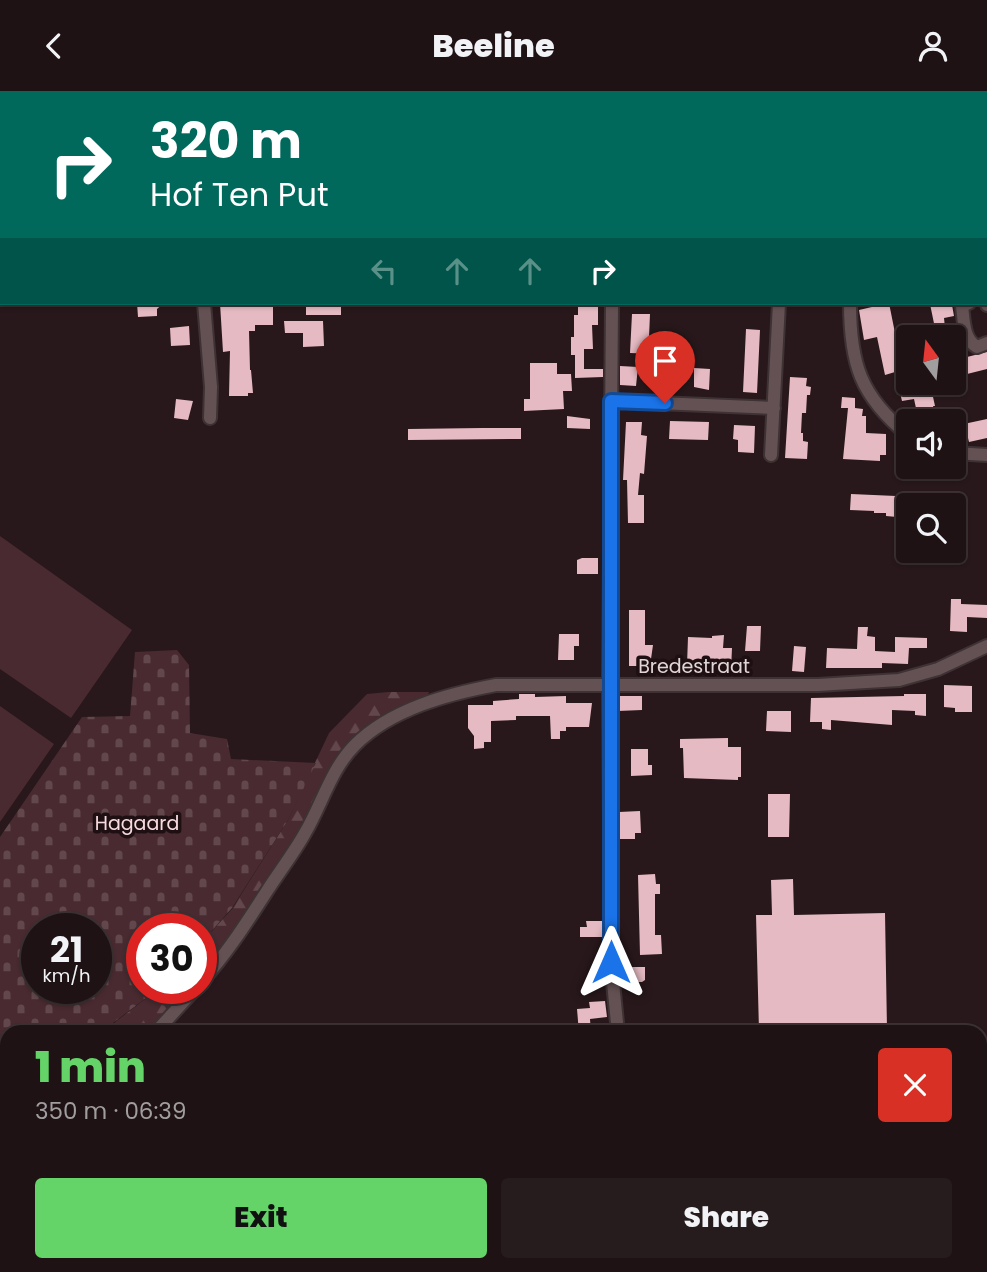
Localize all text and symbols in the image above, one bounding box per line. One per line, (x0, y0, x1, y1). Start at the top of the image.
text: Beeline (432, 23, 555, 68)
icon: back (35, 27, 73, 65)
icon: person (914, 27, 952, 65)
text: 320 m (150, 107, 302, 175)
icon: right (35, 119, 126, 210)
text: Hof Ten Put (150, 172, 329, 217)
icon: left (365, 252, 403, 290)
icon: ahead (438, 252, 476, 290)
icon: ahead (511, 252, 549, 290)
icon: right (584, 252, 622, 290)
north arrow (896, 325, 966, 395)
map controls (896, 325, 966, 563)
pin (635, 331, 695, 403)
icon: arrive (646, 342, 684, 380)
button: sound (896, 409, 966, 479)
button: search (896, 493, 966, 563)
street label: Bredestraat (638, 653, 750, 680)
park label: Hagaard (95, 810, 179, 837)
speed limit sign: 30 (126, 913, 217, 1004)
text: 21 (50, 925, 83, 974)
position arrow (574, 925, 648, 999)
text: km/h (43, 963, 90, 988)
text: 1 min (35, 1038, 146, 1097)
button: close (878, 1048, 952, 1122)
text: 350 m · 06:39 (35, 1095, 186, 1127)
button: Exit (35, 1178, 487, 1258)
button: Share (501, 1178, 952, 1258)

